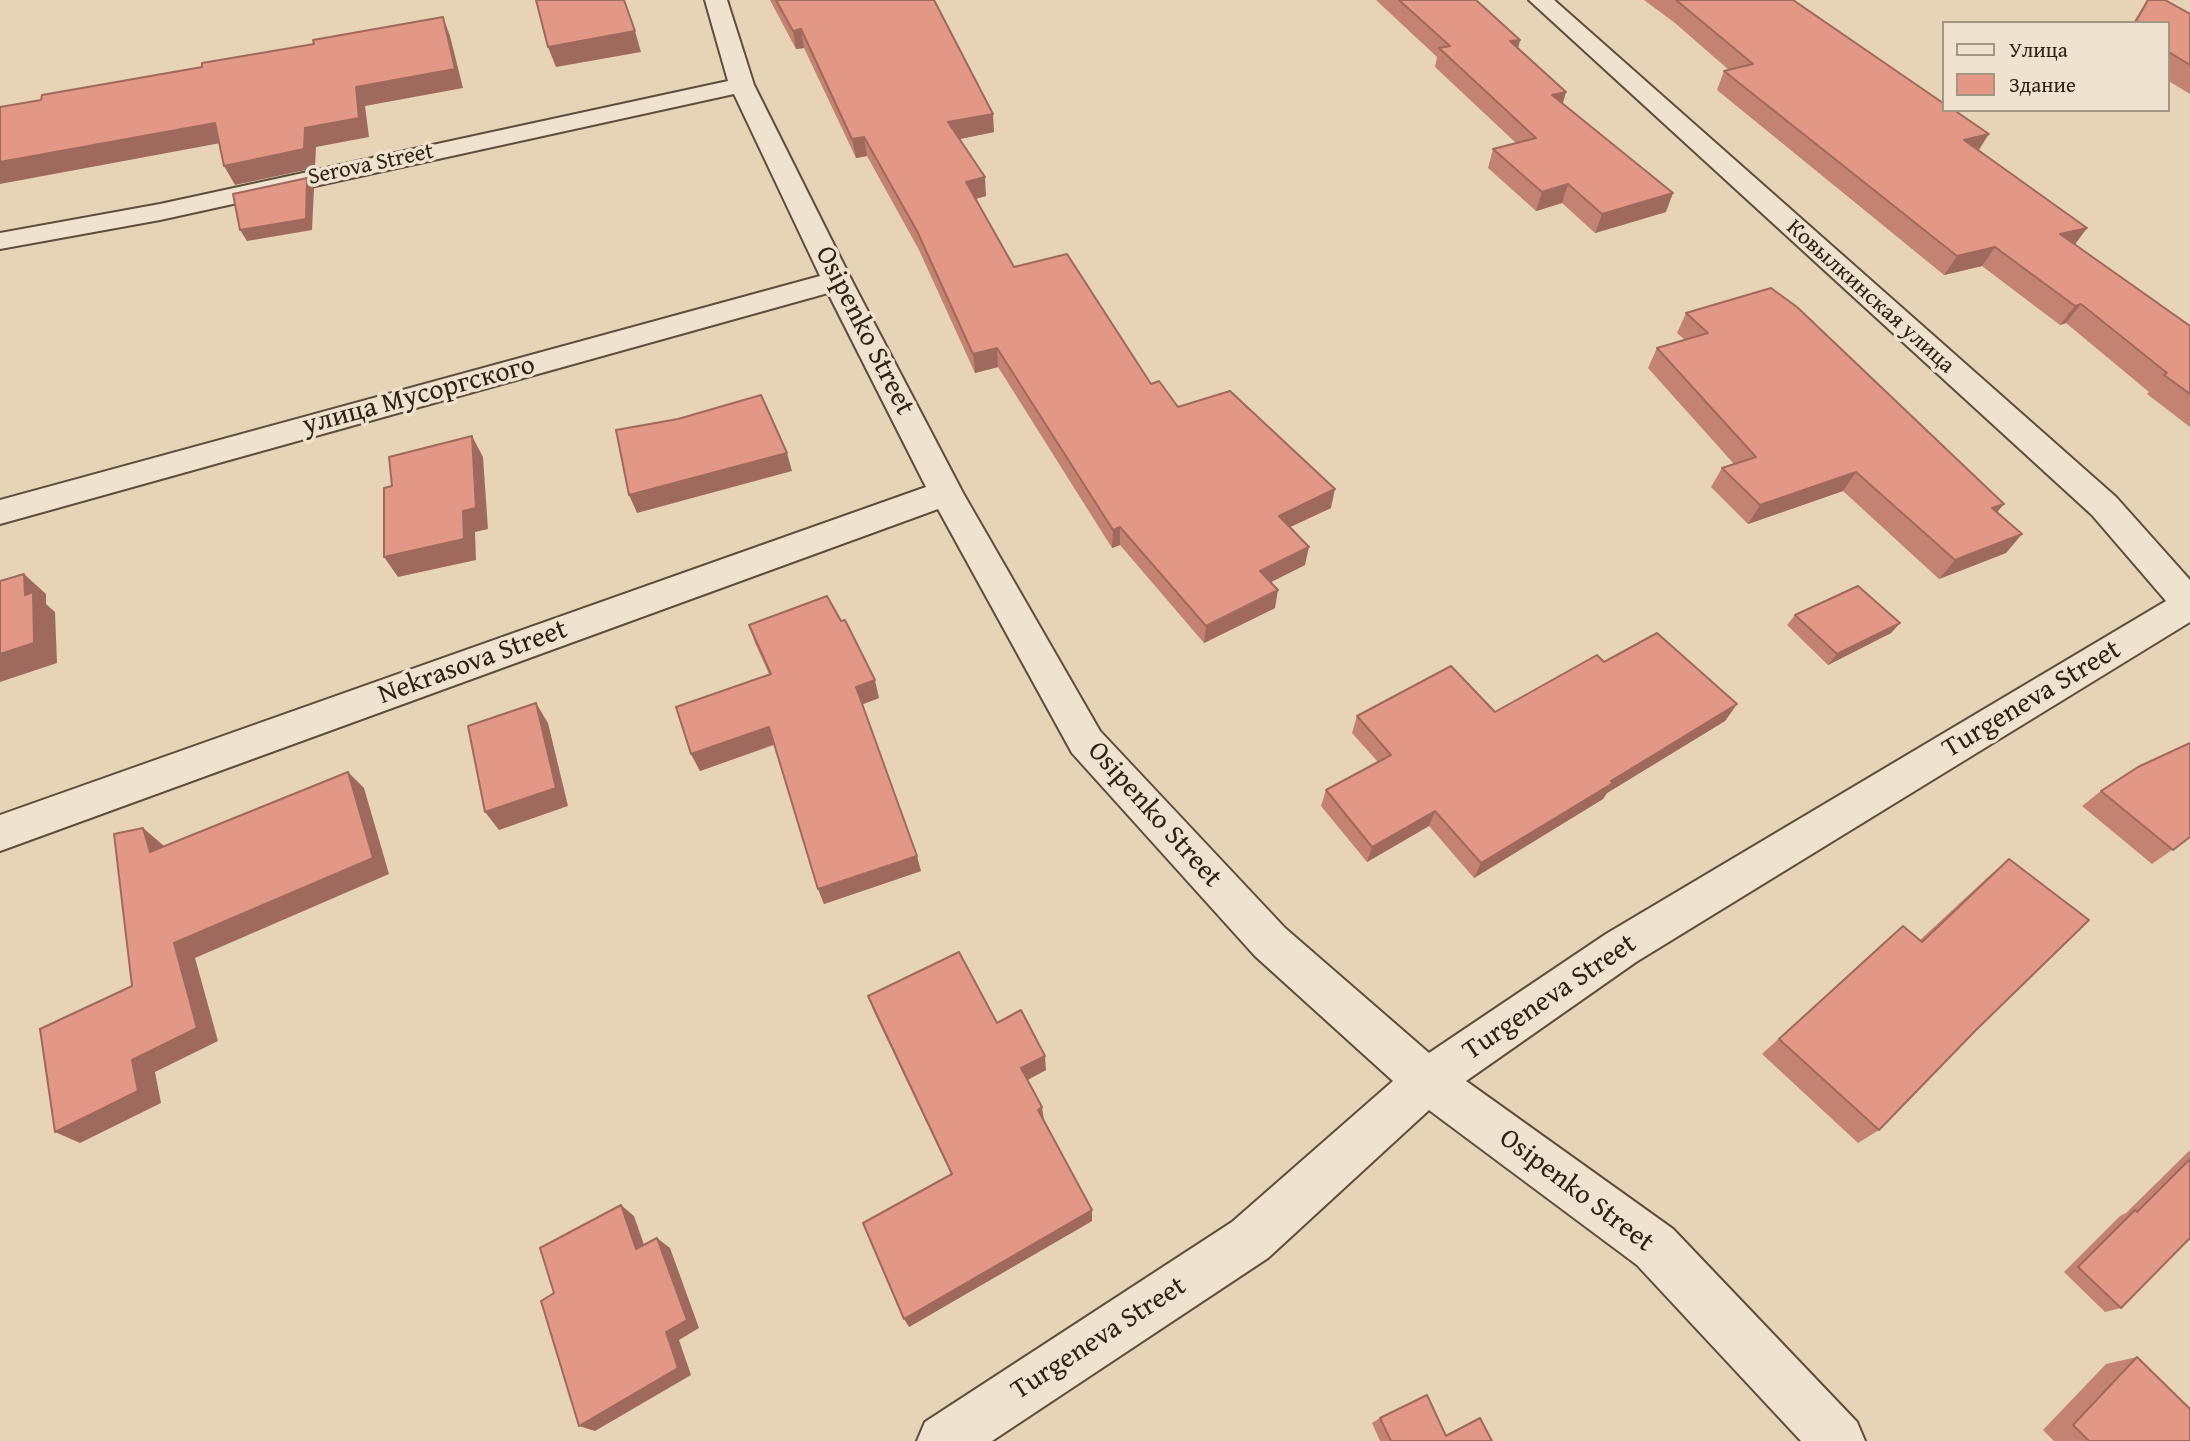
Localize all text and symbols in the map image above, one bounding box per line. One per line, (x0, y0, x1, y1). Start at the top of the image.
legend (1941, 21, 2169, 112)
text: Улица (2009, 34, 2068, 65)
text: Здание (2009, 69, 2076, 100)
street label: Serova Street (306, 138, 436, 192)
street label: Ковылкинская улица (1780, 214, 1960, 380)
street label: Osipenko Street (807, 241, 921, 421)
street label: улица Мусоргского (299, 349, 539, 443)
street label: Nekrasova Street (374, 613, 572, 713)
street label: Turgeneva Street (1937, 634, 2127, 766)
street label: Osipenko Street (1080, 735, 1228, 895)
street label: Turgeneva Street (1457, 928, 1643, 1068)
street label: Osipenko Street (1492, 1122, 1660, 1260)
street label: Turgeneva Street (1005, 1270, 1193, 1408)

